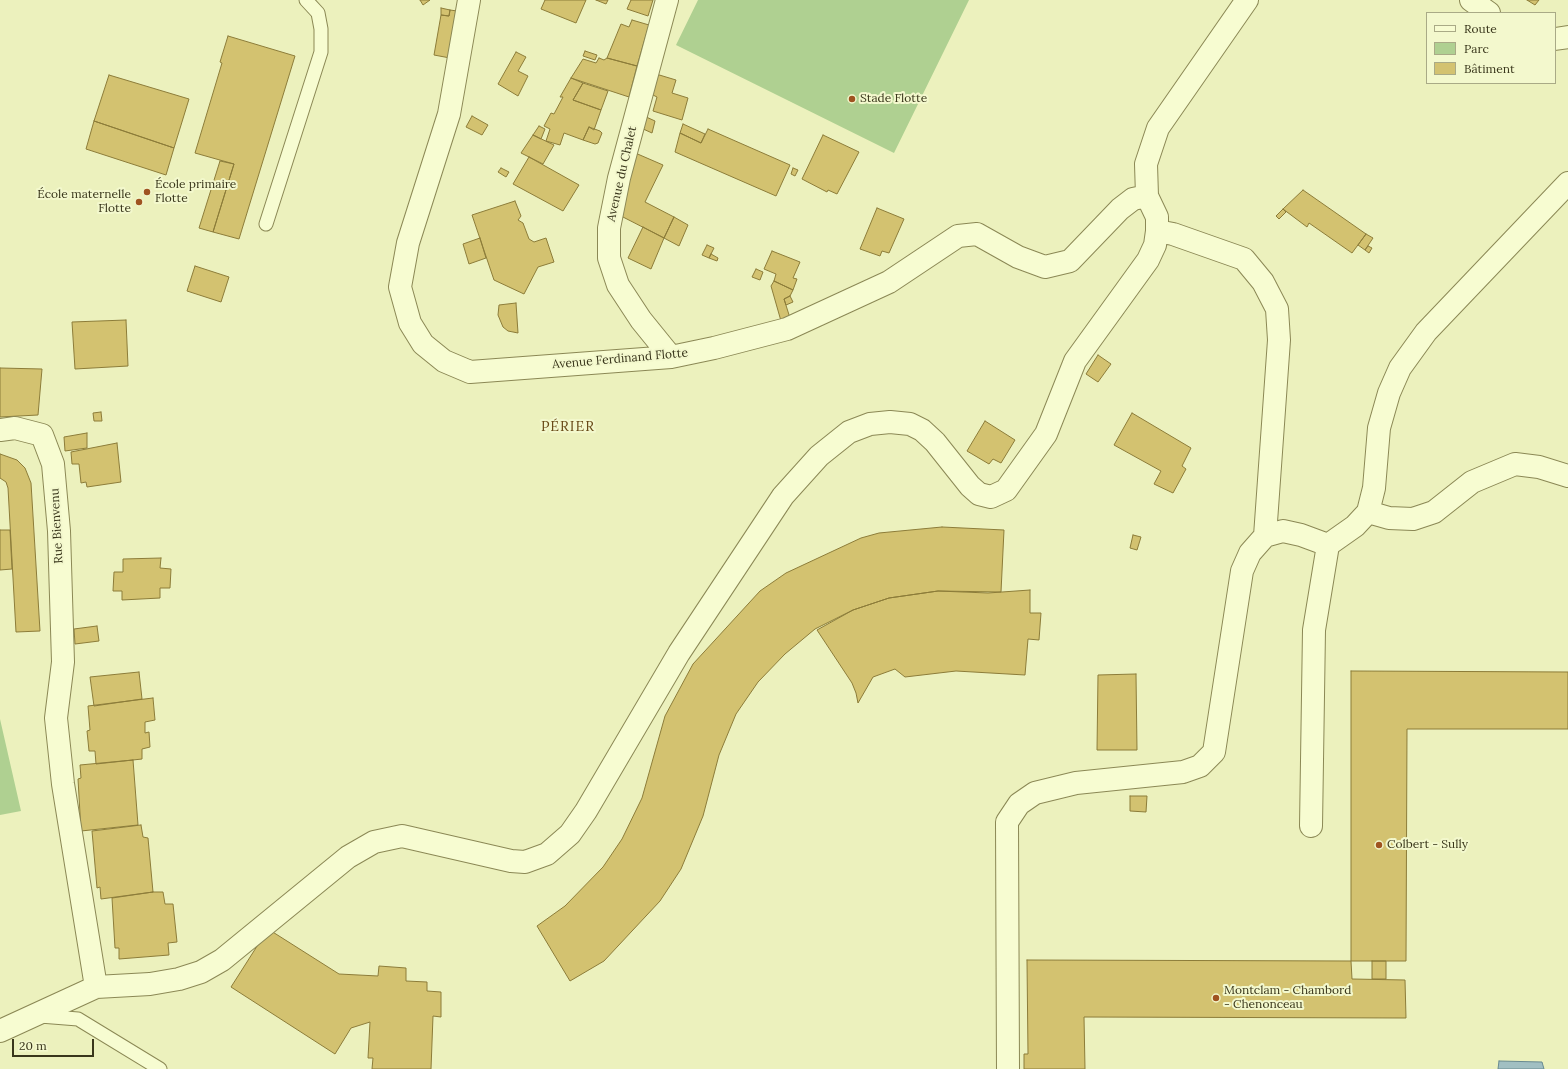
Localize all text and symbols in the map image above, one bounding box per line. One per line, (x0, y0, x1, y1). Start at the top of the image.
legend (1426, 12, 1556, 84)
text: Route (1464, 21, 1497, 36)
text: Parc (1464, 41, 1489, 56)
text: Bâtiment (1464, 61, 1515, 76)
place label: Stade Flotte (860, 92, 927, 106)
marker: Stade Flotte (847, 94, 857, 104)
street label: Avenue du Chalet (604, 125, 640, 223)
place label: École primaire Flotte (155, 178, 236, 206)
marker: École primaire Flotte (142, 187, 152, 197)
place label: École maternelle Flotte (37, 188, 131, 216)
marker: École maternelle Flotte (134, 197, 144, 207)
street label: Avenue Ferdinand Flotte (551, 346, 689, 372)
district label: PÉRIER (541, 419, 595, 435)
street label: Rue Bienvenu (48, 488, 66, 564)
place label: Colbert - Sully (1387, 838, 1468, 852)
marker: Colbert - Sully (1374, 840, 1384, 850)
place label: Montclam - Chambord - Chenonceau (1224, 984, 1351, 1012)
marker: Montclam - Chambord - Chenonceau (1211, 993, 1221, 1003)
scale bar (14, 1031, 96, 1057)
text: 20 m (19, 1038, 47, 1053)

